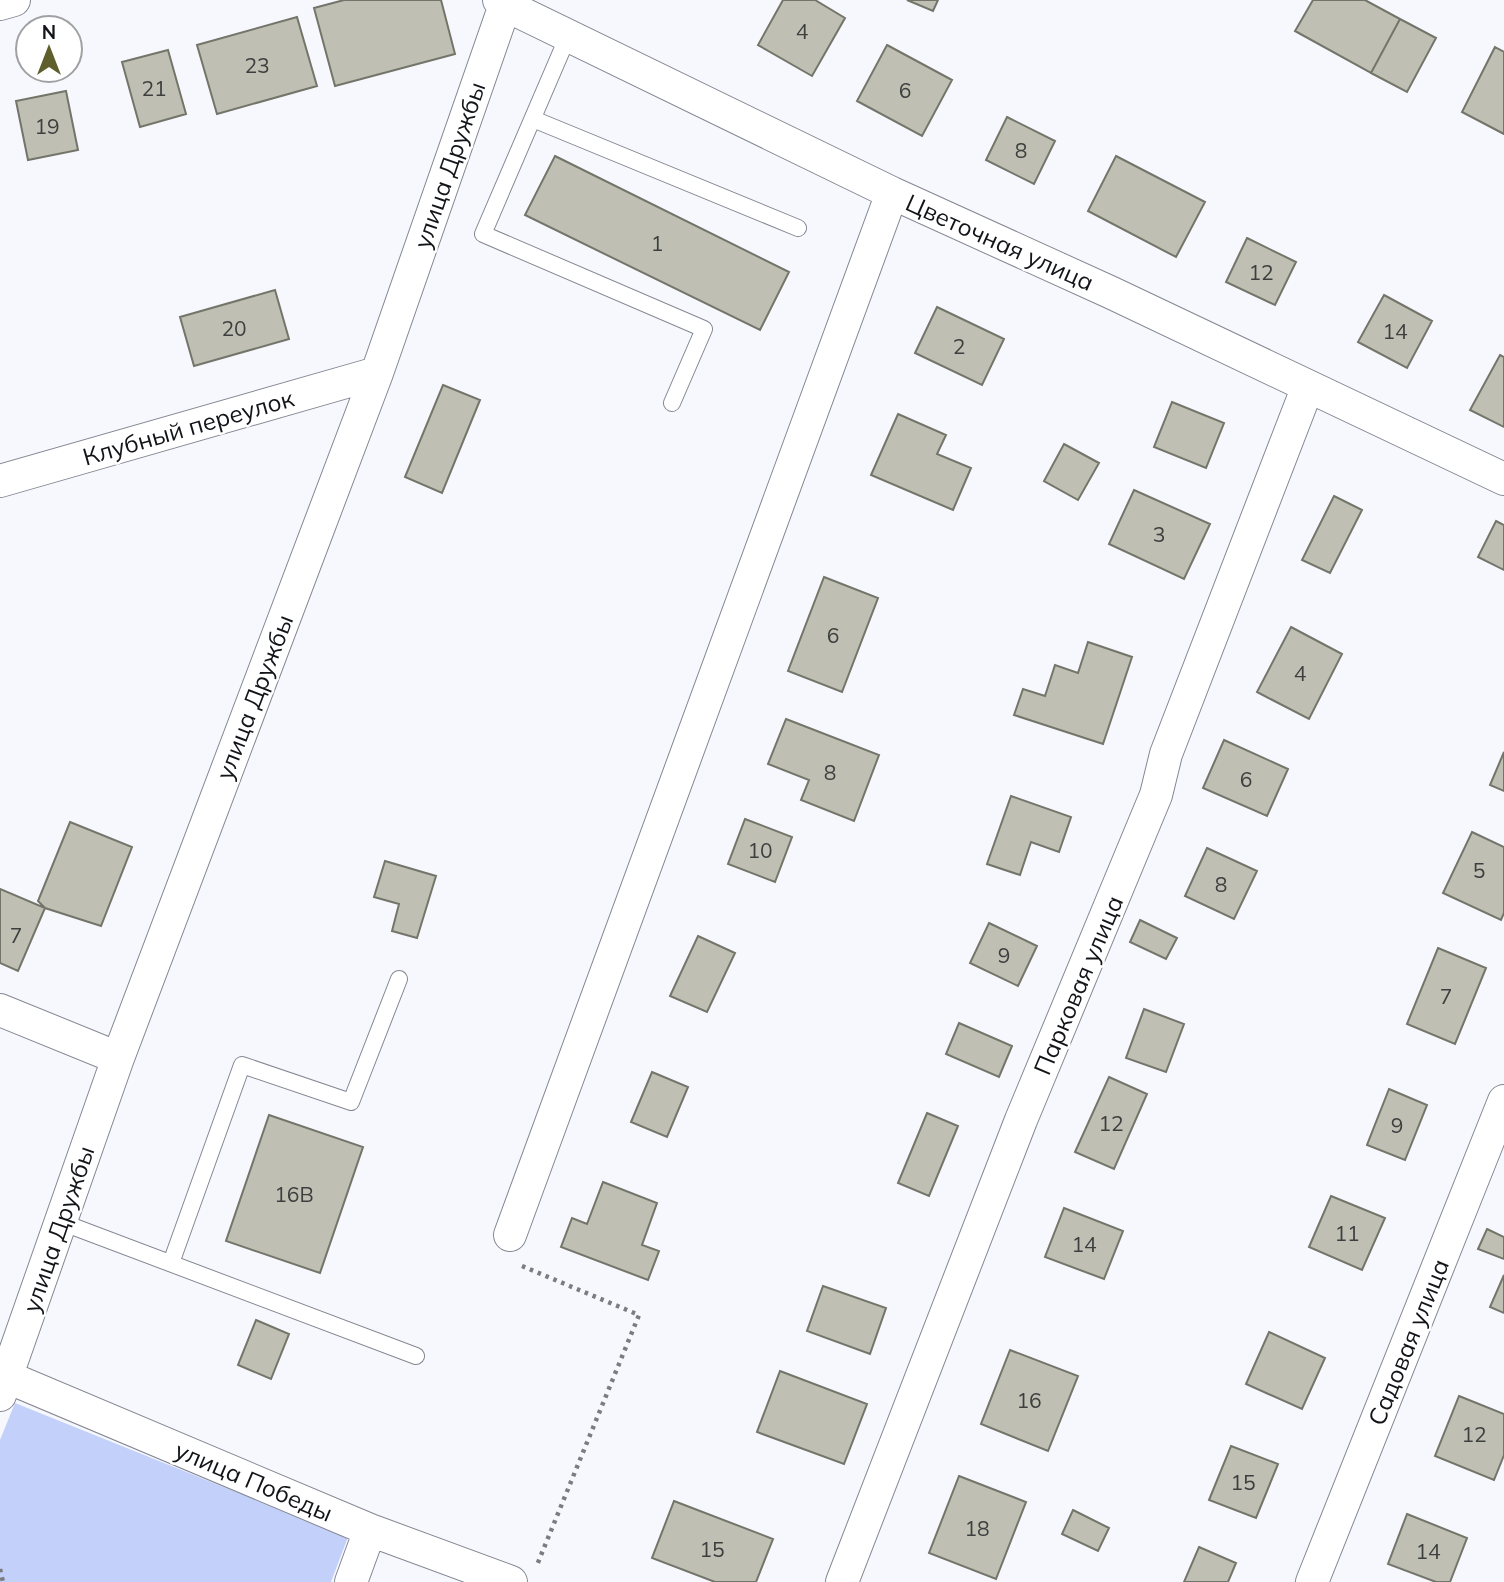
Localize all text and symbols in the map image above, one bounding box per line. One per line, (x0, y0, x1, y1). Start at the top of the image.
north arrow (14, 14, 84, 84)
house number: 4 (796, 18, 809, 44)
text: N (42, 20, 56, 44)
house number: 23 (244, 52, 270, 78)
house number: 21 (141, 75, 167, 101)
house number: 6 (899, 77, 911, 103)
street label: улица Дружбы (406, 78, 492, 252)
house number: 19 (34, 113, 60, 139)
house number: 8 (1015, 137, 1027, 163)
street label: Цветочная улица (901, 187, 1099, 297)
house number: 1 (651, 230, 663, 256)
house number: 12 (1248, 259, 1274, 285)
house number: 20 (221, 315, 247, 341)
house number: 14 (1382, 318, 1408, 344)
house number: 2 (953, 333, 965, 359)
street label: Клубный переулок (79, 382, 297, 471)
house number: 3 (1153, 521, 1165, 547)
street label: улица Дружбы (209, 610, 299, 784)
house number: 6 (827, 622, 839, 648)
house number: 4 (1294, 660, 1307, 686)
house number: 8 (824, 759, 836, 785)
house number: 6 (1240, 766, 1252, 792)
house number: 10 (747, 837, 773, 863)
house number: 5 (1473, 857, 1485, 883)
house number: 8 (1215, 871, 1227, 897)
street label: Парковая улица (1027, 891, 1129, 1079)
house number: 7 (10, 922, 22, 948)
house number: 9 (998, 942, 1010, 968)
house number: 7 (1440, 983, 1452, 1009)
house number: 12 (1098, 1110, 1124, 1136)
house number: 9 (1391, 1112, 1403, 1138)
street label: улица Дружбы (15, 1142, 101, 1316)
house number: 16В (274, 1181, 314, 1207)
house number: 11 (1334, 1220, 1360, 1246)
house number: 14 (1071, 1231, 1097, 1257)
street label: Садовая улица (1361, 1254, 1455, 1430)
house number: 16 (1016, 1387, 1042, 1413)
house number: 12 (1461, 1421, 1487, 1447)
street label: улица Победы (171, 1434, 337, 1528)
house number: 15 (1230, 1469, 1256, 1495)
house number: 18 (964, 1515, 990, 1541)
house number: 15 (699, 1536, 725, 1562)
house number: 14 (1415, 1538, 1441, 1564)

